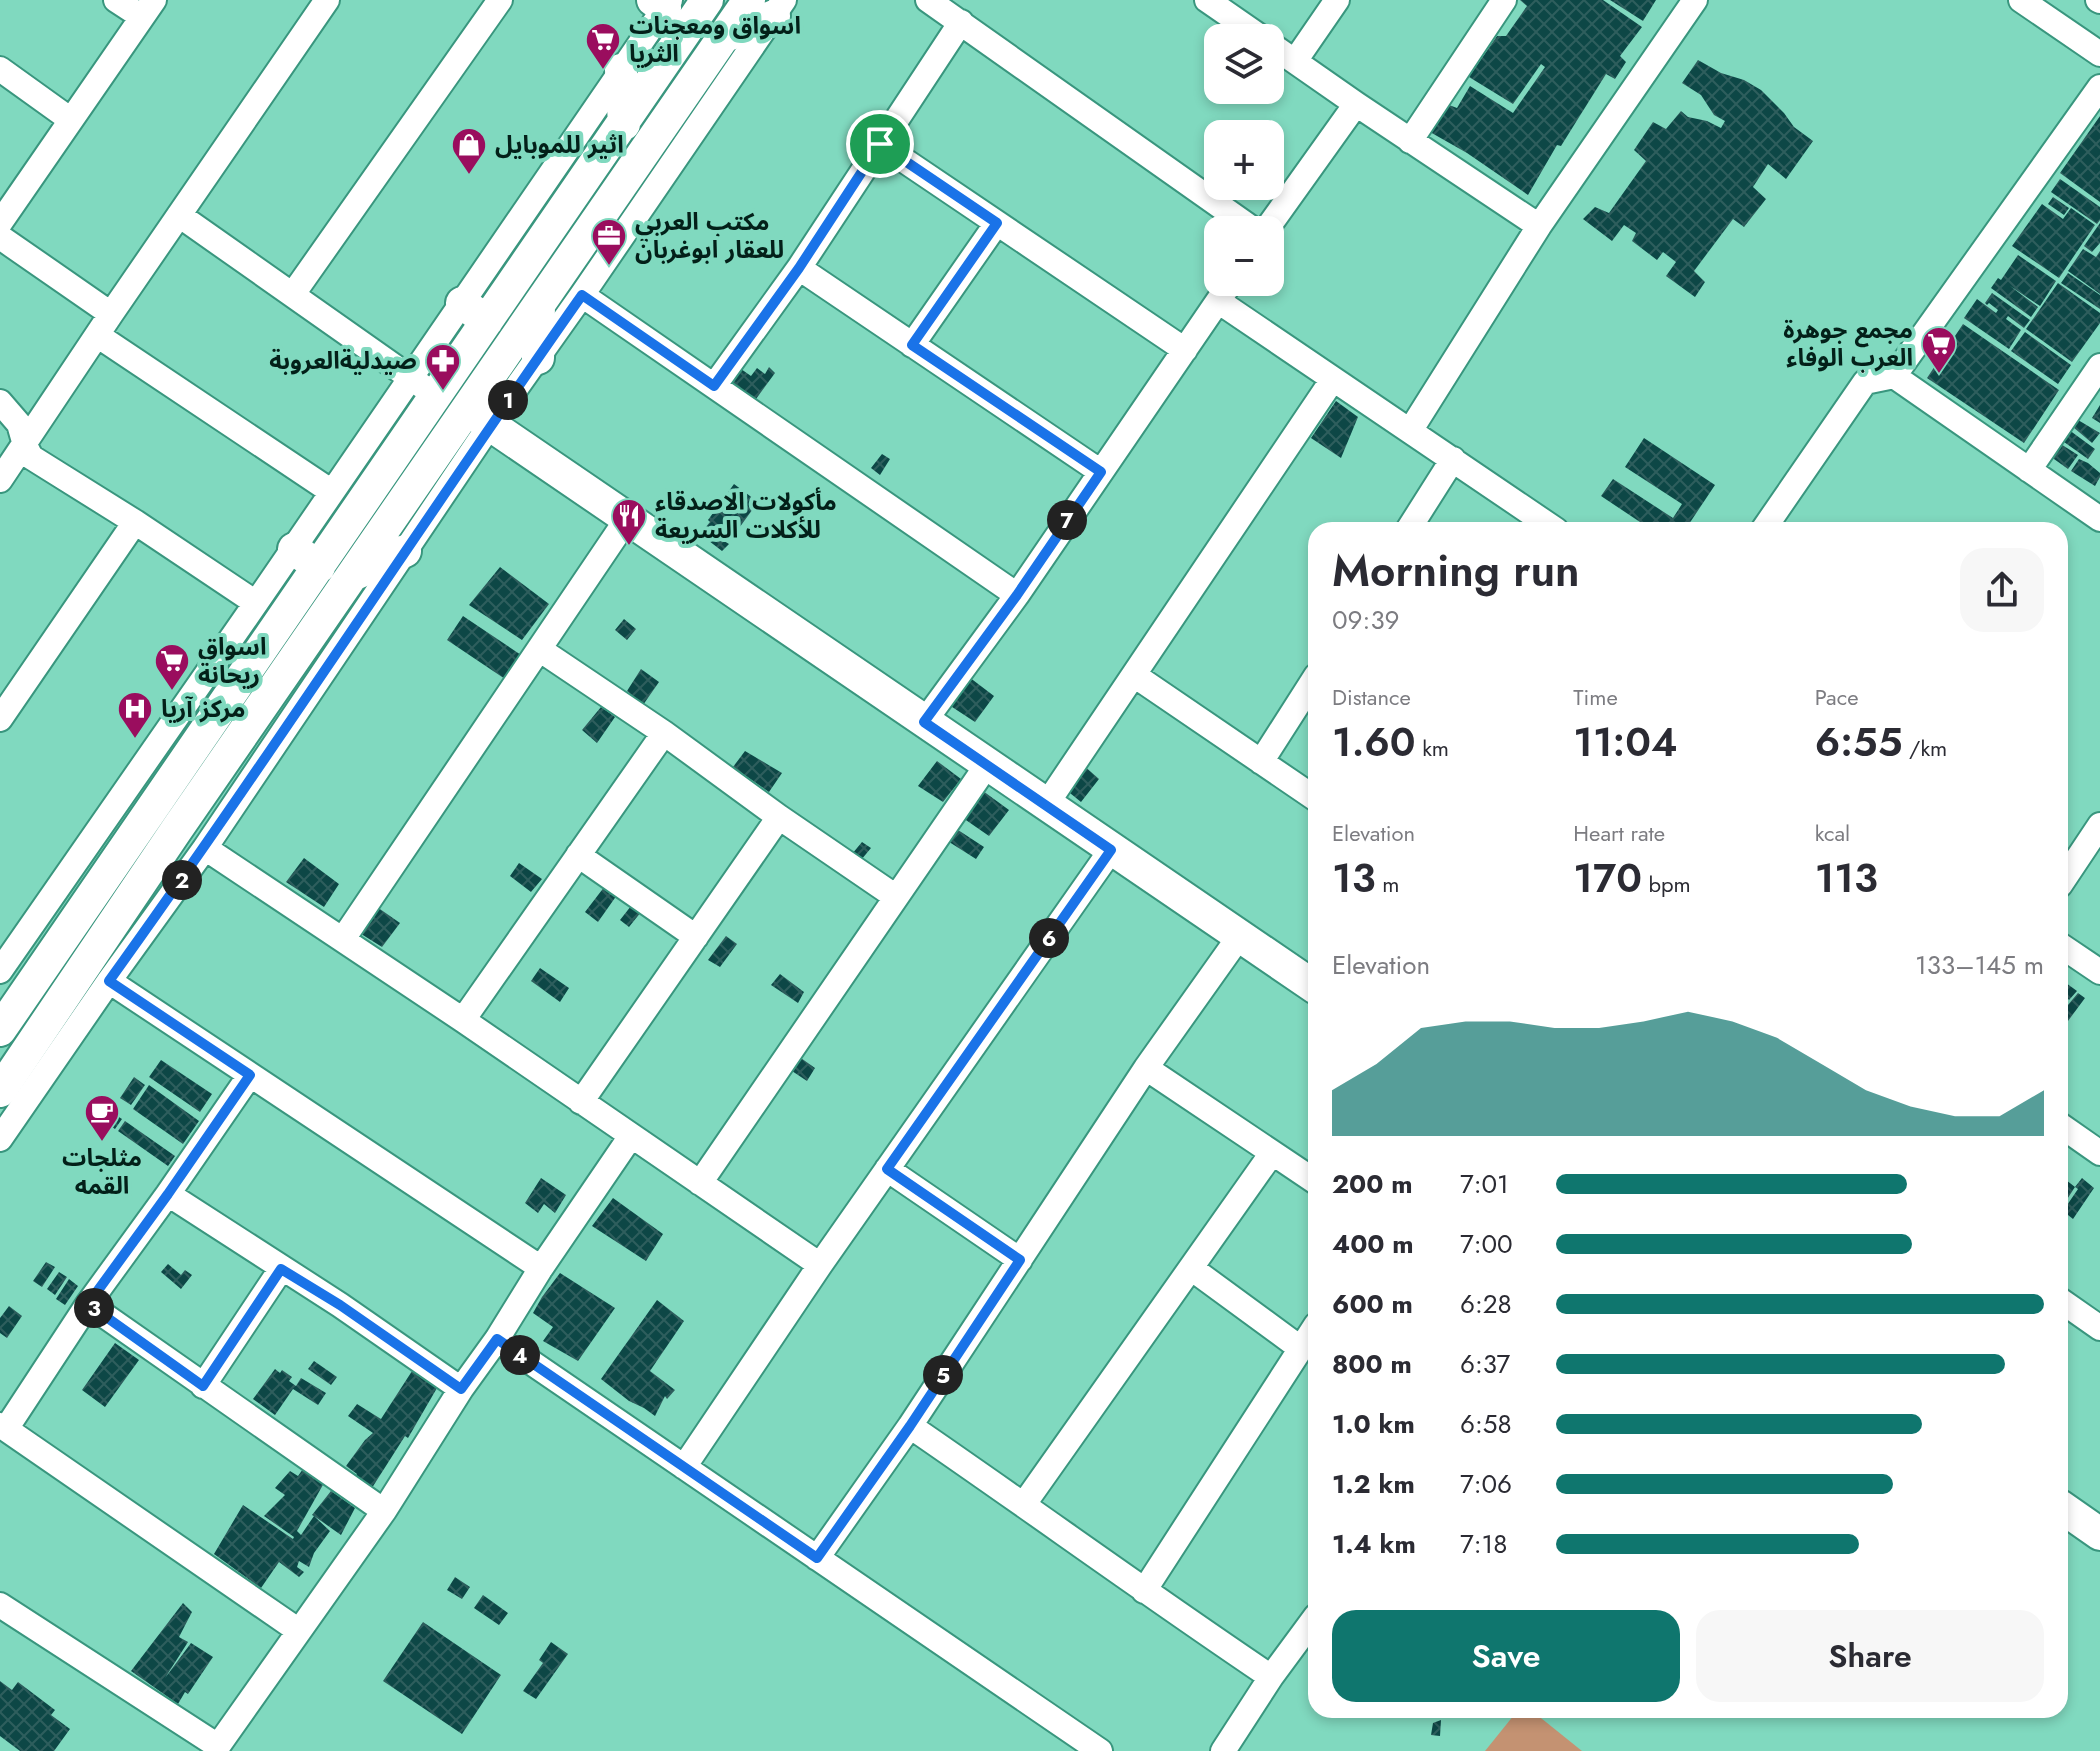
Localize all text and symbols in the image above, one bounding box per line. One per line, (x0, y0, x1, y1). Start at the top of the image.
place label: اسواق ومعجنات الثريا (629, 8, 801, 71)
supermarket icon: اسواق ومعجنات الثريا (584, 21, 622, 71)
map controls (1204, 24, 1284, 296)
button: layers (1204, 24, 1284, 104)
pin (846, 110, 914, 178)
button: + (1204, 120, 1284, 200)
icon: arrive (858, 122, 902, 166)
shop icon: اثير للموبايل (450, 126, 488, 176)
place label: اثير للموبايل (495, 127, 624, 162)
place label: مكتب العربي للعقار ابوغربان (635, 204, 784, 267)
button: − (1204, 216, 1284, 296)
office icon: مكتب العربي للعقار ابوغربان (590, 217, 628, 267)
place label: مجمع جوهرة العرب الوفاء (1783, 312, 1913, 375)
supermarket icon: مجمع جوهرة العرب الوفاء (1920, 325, 1958, 375)
pharmacy icon: صيدليةالعروبة (424, 342, 462, 392)
place label: صيدليةالعروبة (269, 343, 417, 378)
pin: 1 (488, 380, 528, 420)
text: 1 (502, 384, 514, 416)
place label: مأكولات الاصدقاء للأكلات السريعة (655, 484, 837, 547)
restaurant icon: مأكولات الاصدقاء للأكلات السريعة (610, 497, 648, 547)
pin: 7 (1047, 500, 1087, 540)
text: 7 (1060, 504, 1074, 536)
text: Morning run (1332, 539, 1580, 603)
button: share (1960, 548, 2044, 632)
text: 09:39 (1332, 601, 1400, 639)
place label: اسواق ريحانة (198, 629, 266, 692)
supermarket icon: اسواق ريحانة (153, 642, 191, 692)
text: Distance (1332, 681, 1411, 713)
text: Time (1573, 681, 1618, 713)
text: Pace (1815, 681, 1858, 713)
hospital icon: مركز آريا (116, 690, 154, 740)
place label: مركز آريا (161, 691, 246, 726)
text: 1.60 (1332, 713, 1416, 771)
text: 11:04 (1573, 713, 1677, 771)
text: 6:55 (1815, 713, 1902, 771)
text: km (1416, 732, 1449, 764)
text: /km (1902, 732, 1947, 764)
text: Elevation (1332, 817, 1415, 849)
text: Heart rate (1573, 817, 1665, 849)
text: kcal (1815, 817, 1850, 849)
text: 13 (1332, 849, 1376, 907)
text: 170 (1573, 849, 1642, 907)
text: 113 (1815, 849, 1878, 907)
pin: 2 (162, 860, 202, 900)
text: 2 (175, 864, 189, 896)
text: m (1376, 868, 1399, 900)
text: bpm (1642, 868, 1691, 900)
pin: 6 (1029, 918, 1069, 958)
text: 6 (1042, 922, 1056, 954)
text: Elevation (1332, 946, 1430, 984)
text: 133–145 m (1915, 946, 2044, 984)
cafe icon: مثلجات القمه (83, 1093, 121, 1143)
place label: مثلجات القمه (62, 1140, 142, 1203)
text: 200 m (1332, 1165, 1413, 1203)
text: 7:01 (1460, 1165, 1509, 1203)
text: 400 m (1332, 1225, 1414, 1263)
text: 7:00 (1460, 1225, 1513, 1263)
text: 600 m (1332, 1285, 1413, 1323)
text: 6:28 (1460, 1285, 1512, 1323)
pin: 3 (74, 1288, 114, 1328)
text: 3 (87, 1292, 101, 1324)
pin: 4 (500, 1335, 540, 1375)
text: 4 (512, 1339, 528, 1371)
text: 800 m (1332, 1345, 1412, 1383)
text: 6:37 (1460, 1345, 1510, 1383)
pin: 5 (923, 1355, 963, 1395)
text: 5 (936, 1359, 950, 1391)
text: 1.0 km (1332, 1405, 1415, 1443)
text: 6:58 (1460, 1405, 1512, 1443)
text: 1.2 km (1332, 1465, 1415, 1503)
text: 7:06 (1460, 1465, 1512, 1503)
text: 1.4 km (1332, 1525, 1416, 1563)
text: 7:18 (1460, 1525, 1507, 1563)
button: Save (1332, 1610, 1680, 1702)
button: Share (1696, 1610, 2044, 1702)

